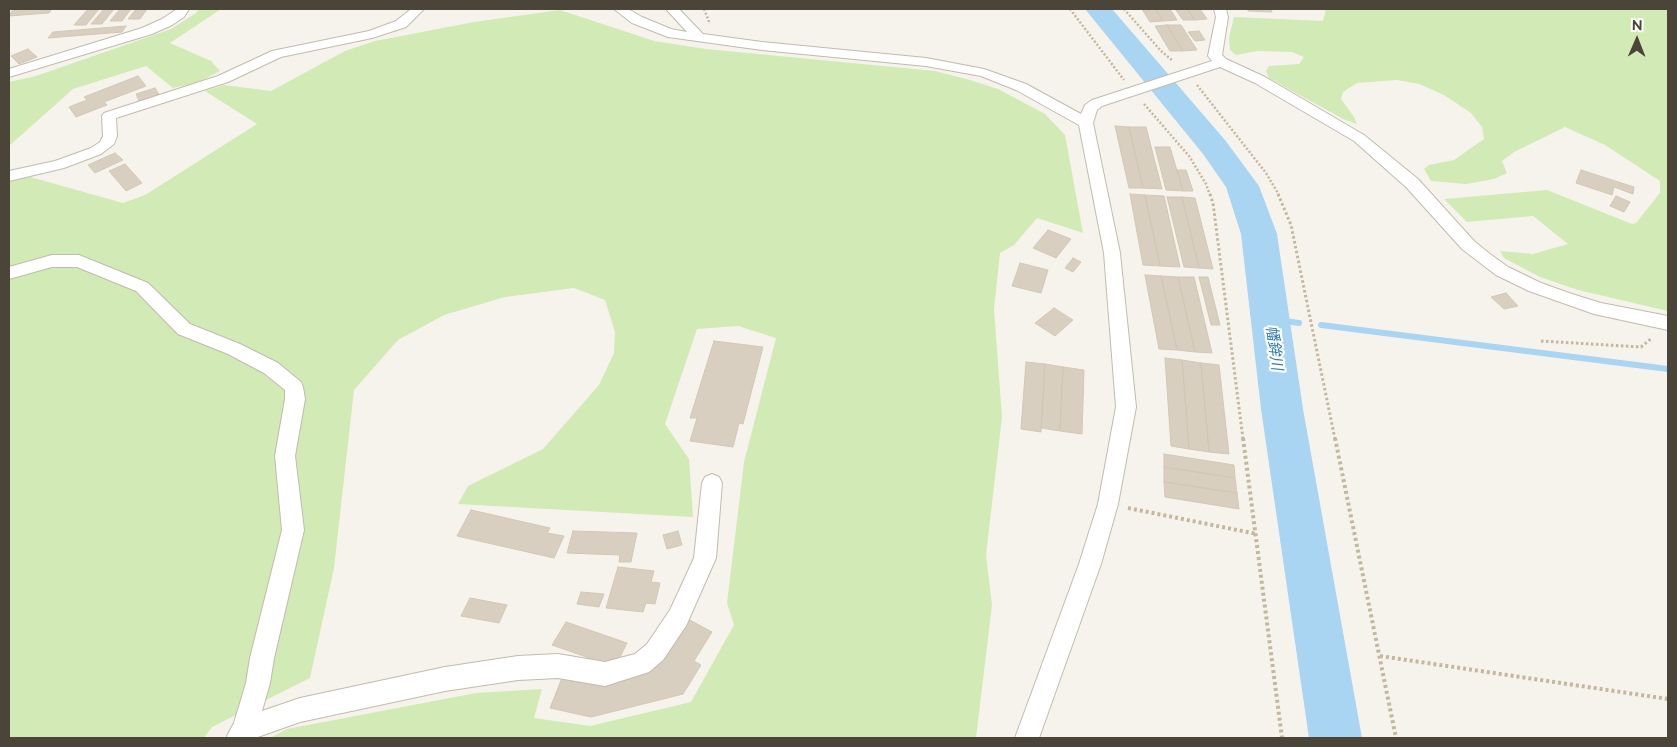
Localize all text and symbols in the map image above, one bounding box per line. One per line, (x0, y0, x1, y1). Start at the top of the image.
north arrow (1612, 15, 1662, 65)
text: N (1632, 17, 1643, 33)
water label: 幡鉾川 (1262, 324, 1286, 372)

